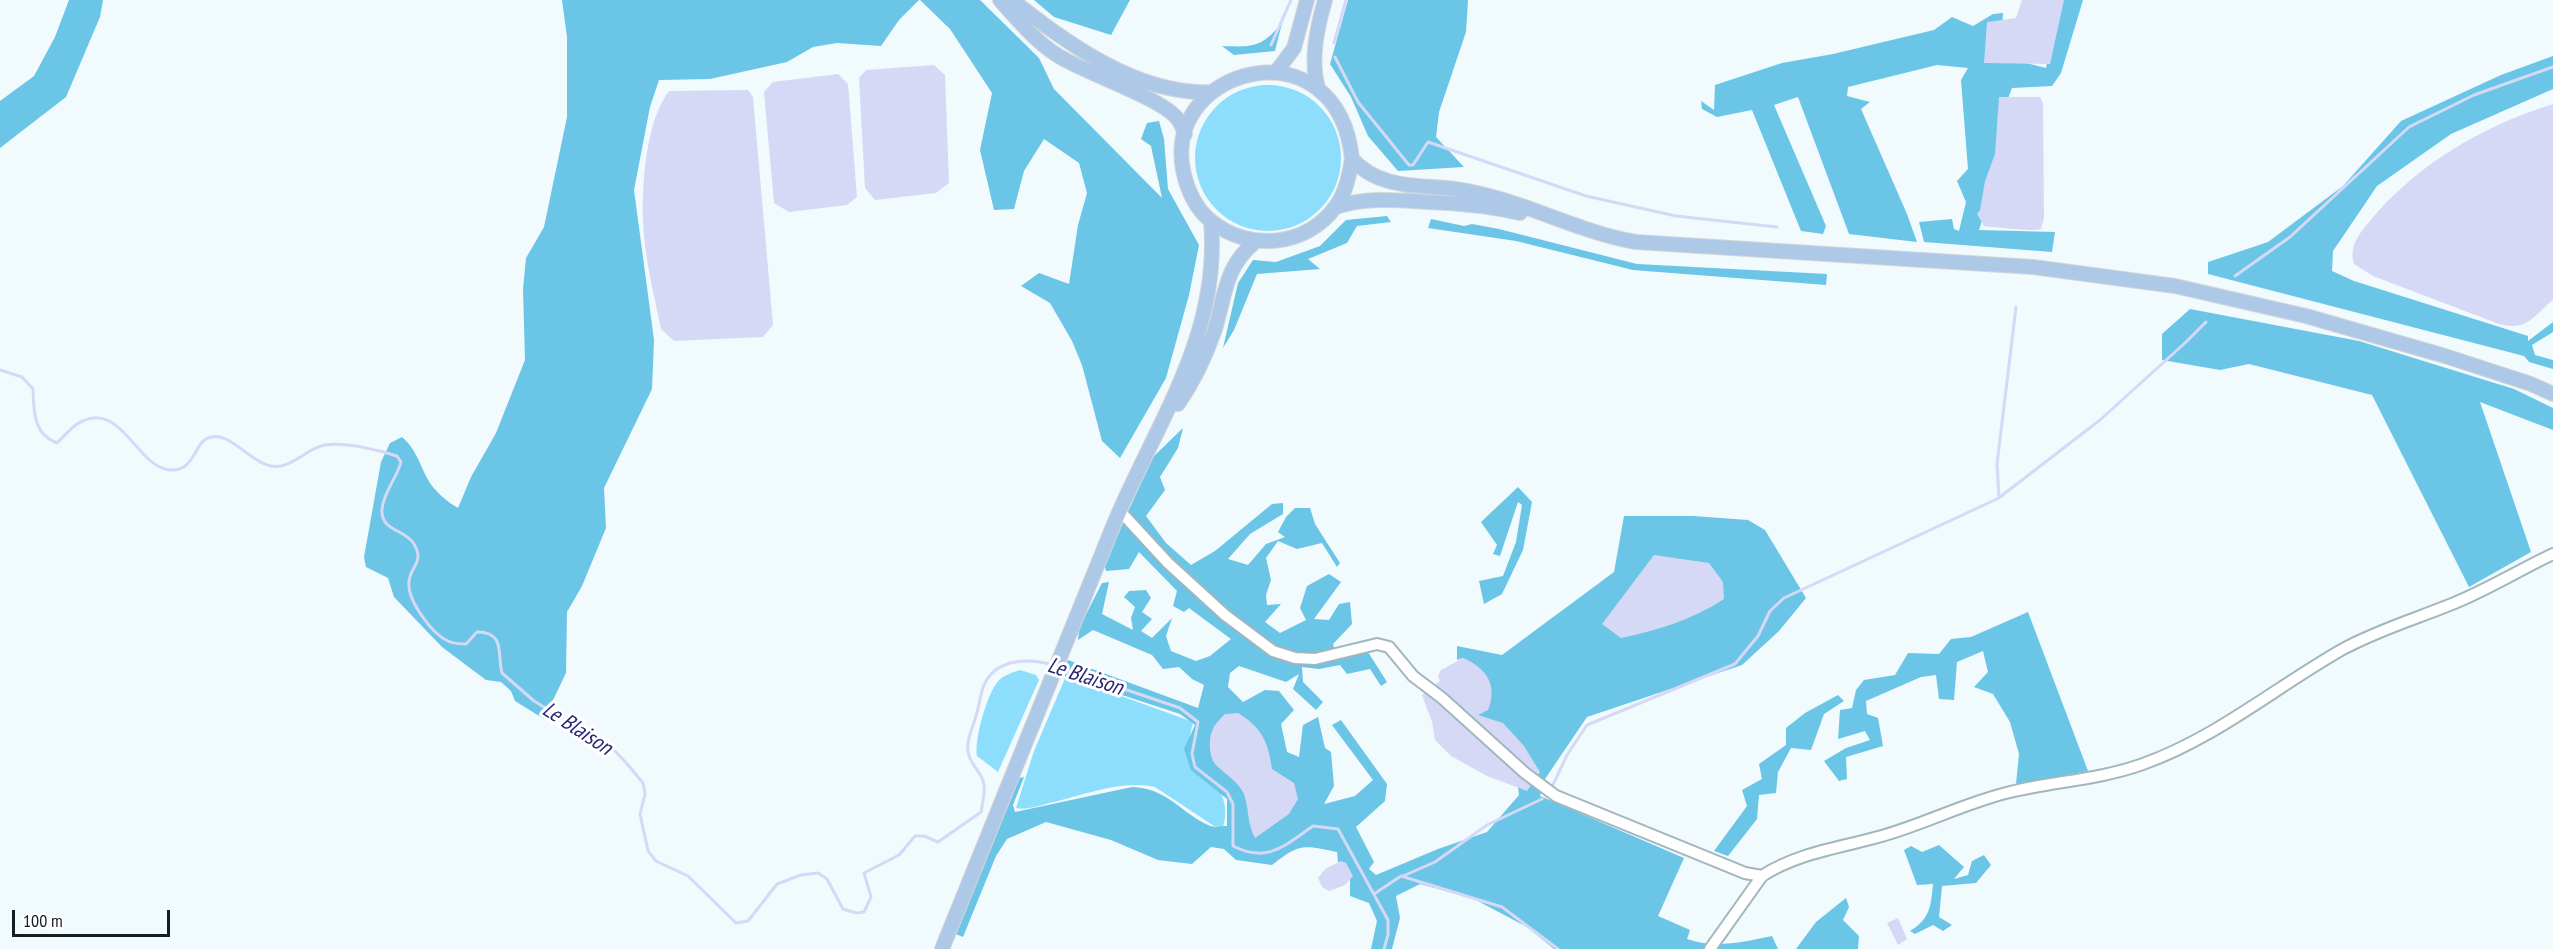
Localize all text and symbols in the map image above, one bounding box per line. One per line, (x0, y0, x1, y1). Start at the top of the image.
water label: Le Blaison (1044, 652, 1126, 702)
water label: Le Blaison (537, 697, 617, 761)
scale bar (15, 898, 172, 936)
text: 100 m (23, 909, 63, 932)

